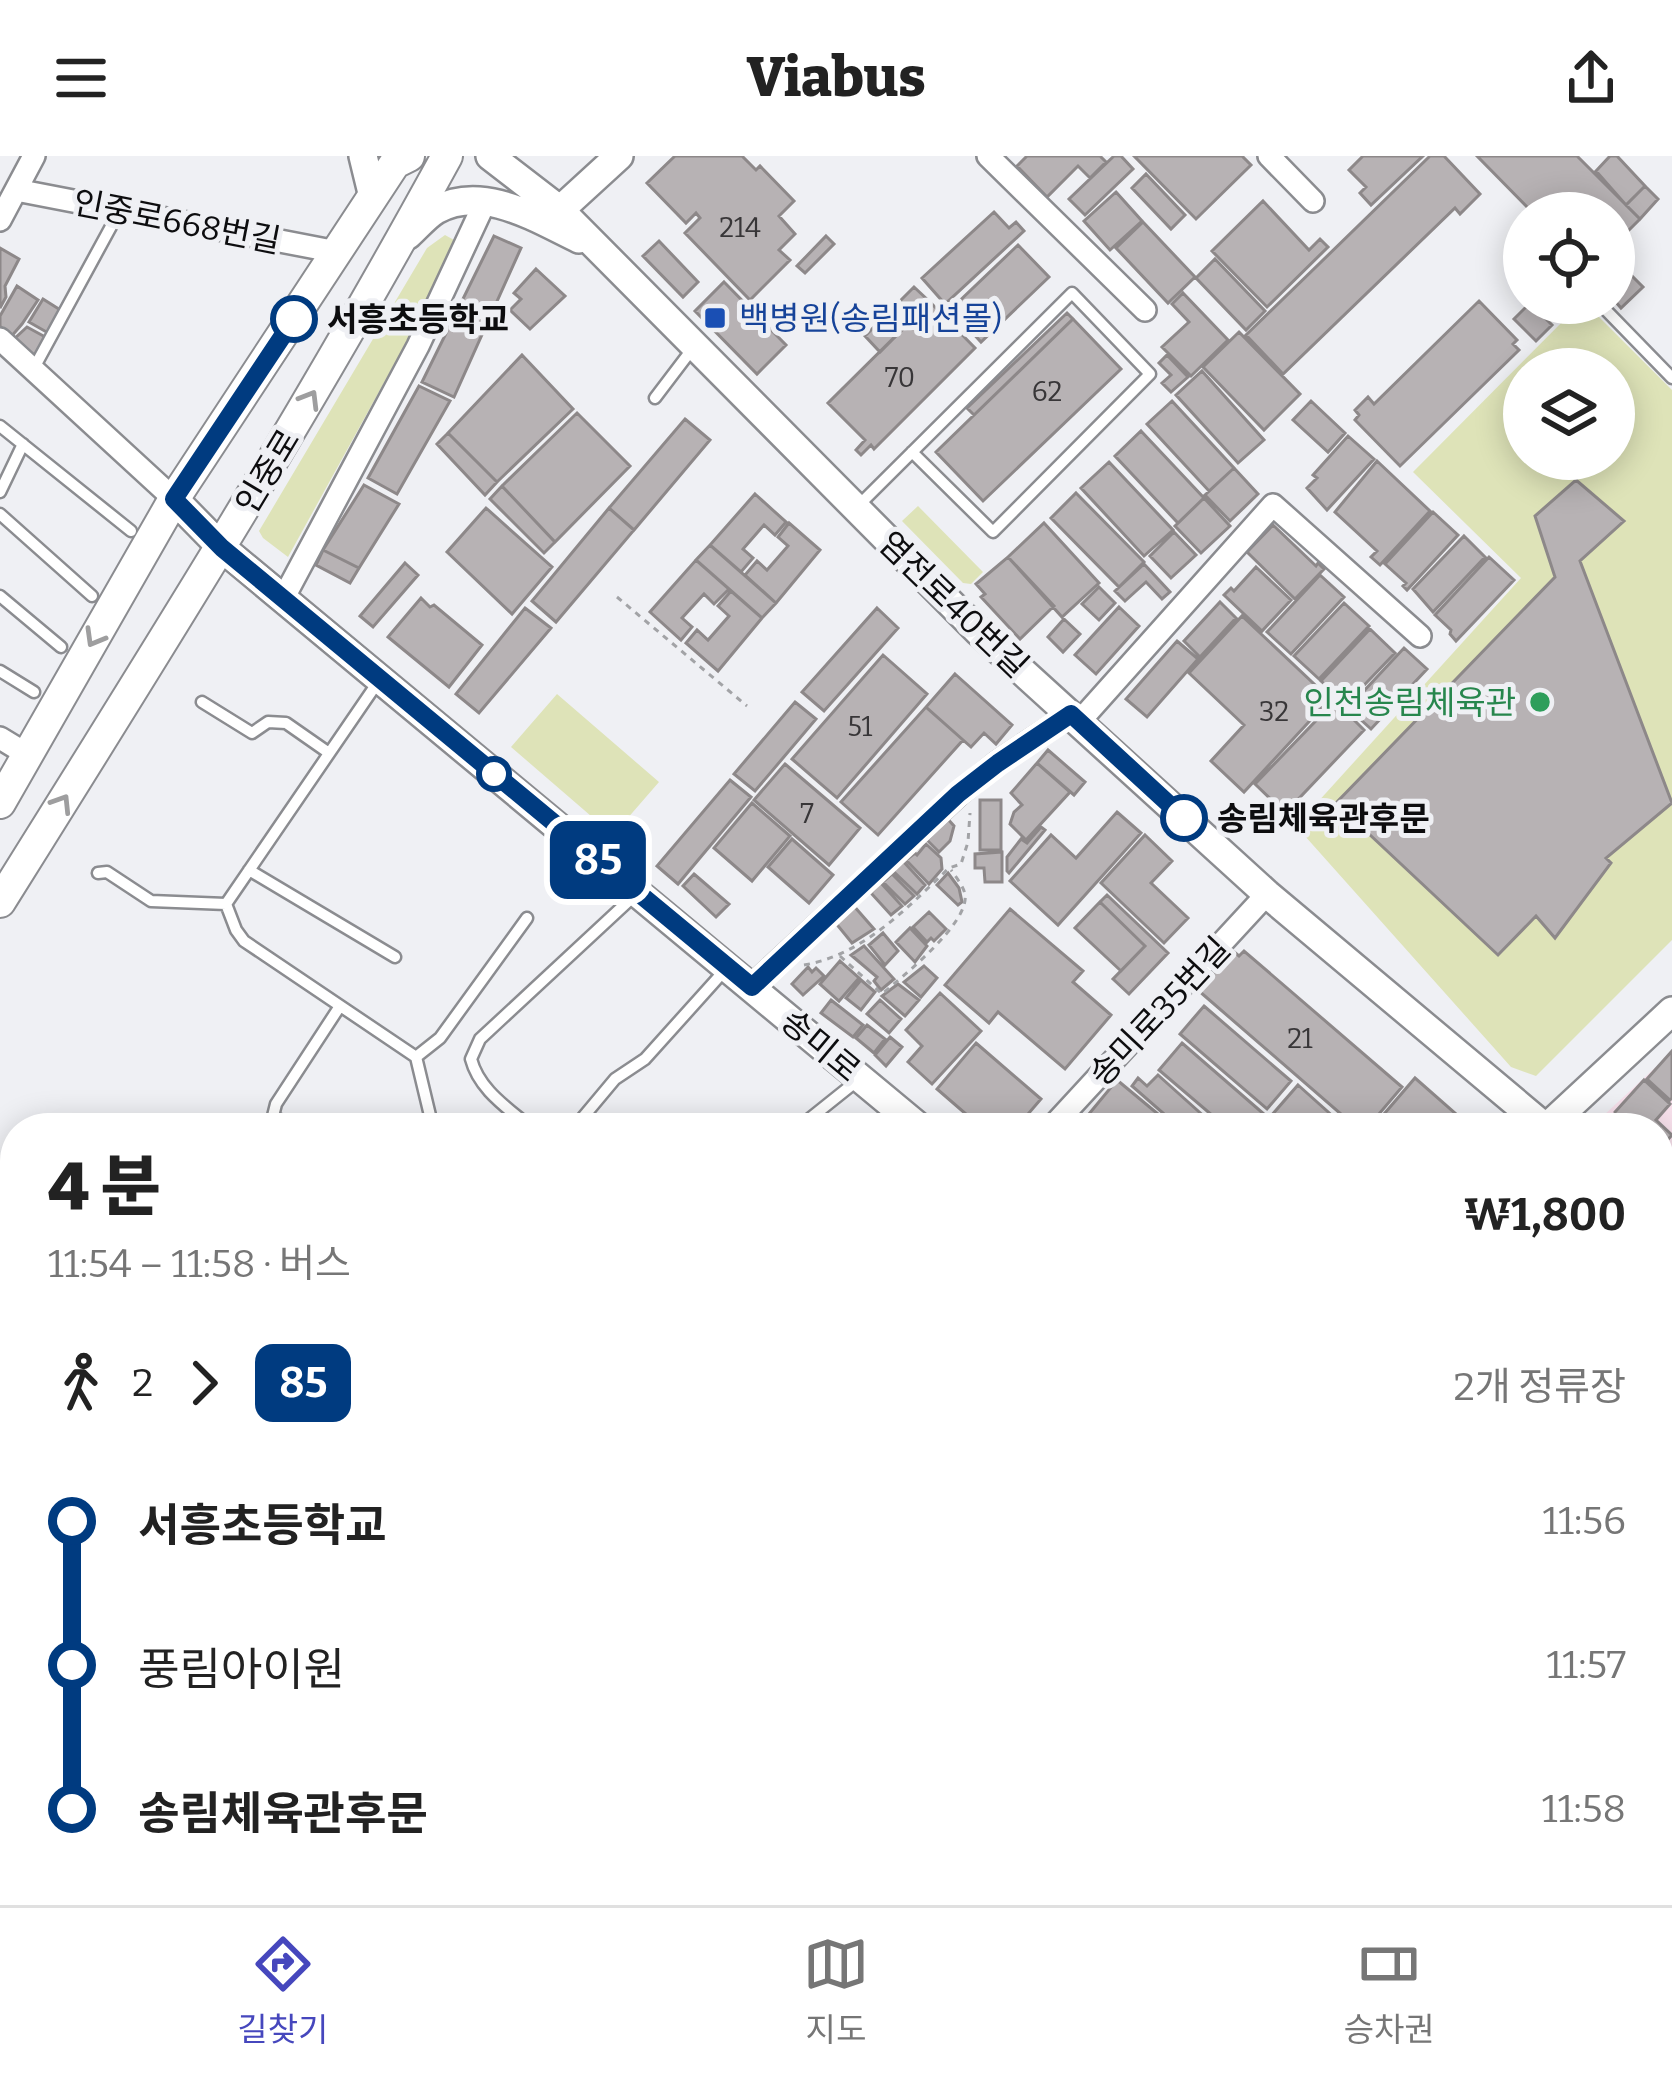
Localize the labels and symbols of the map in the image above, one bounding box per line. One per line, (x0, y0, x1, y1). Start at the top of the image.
street label: 인중로668번길 (70, 182, 284, 262)
house number: 214 (719, 212, 761, 244)
marker: 서흥초등학교 (272, 297, 316, 341)
place label: 백병원(송림패션몰) (739, 299, 1002, 339)
place label: 서흥초등학교 (327, 300, 509, 340)
marker: 백병원(송림패션몰) (702, 305, 728, 331)
house number: 70 (885, 362, 915, 394)
house number: 62 (1032, 376, 1062, 408)
one-way arrow (295, 390, 318, 411)
street label: 인중로 (227, 422, 308, 521)
street label: 염전로40번길 (870, 524, 1036, 686)
one-way arrow (86, 626, 109, 647)
place label: 인천송림체육관 (1303, 683, 1516, 723)
marker: 인천송림체육관 (1527, 689, 1553, 715)
house number: 32 (1259, 696, 1289, 728)
house number: 51 (847, 711, 873, 743)
unlabelled marker (478, 758, 510, 790)
one-way arrow (48, 794, 70, 816)
marker: 송림체육관후문 (1162, 796, 1206, 840)
house number: 7 (800, 798, 814, 830)
place label: 송림체육관후문 (1217, 799, 1430, 839)
line badge: 85 (544, 821, 652, 899)
street label: 송미로35번길 (1081, 929, 1239, 1094)
street label: 송미로 (773, 1001, 868, 1090)
house number: 21 (1287, 1023, 1313, 1055)

